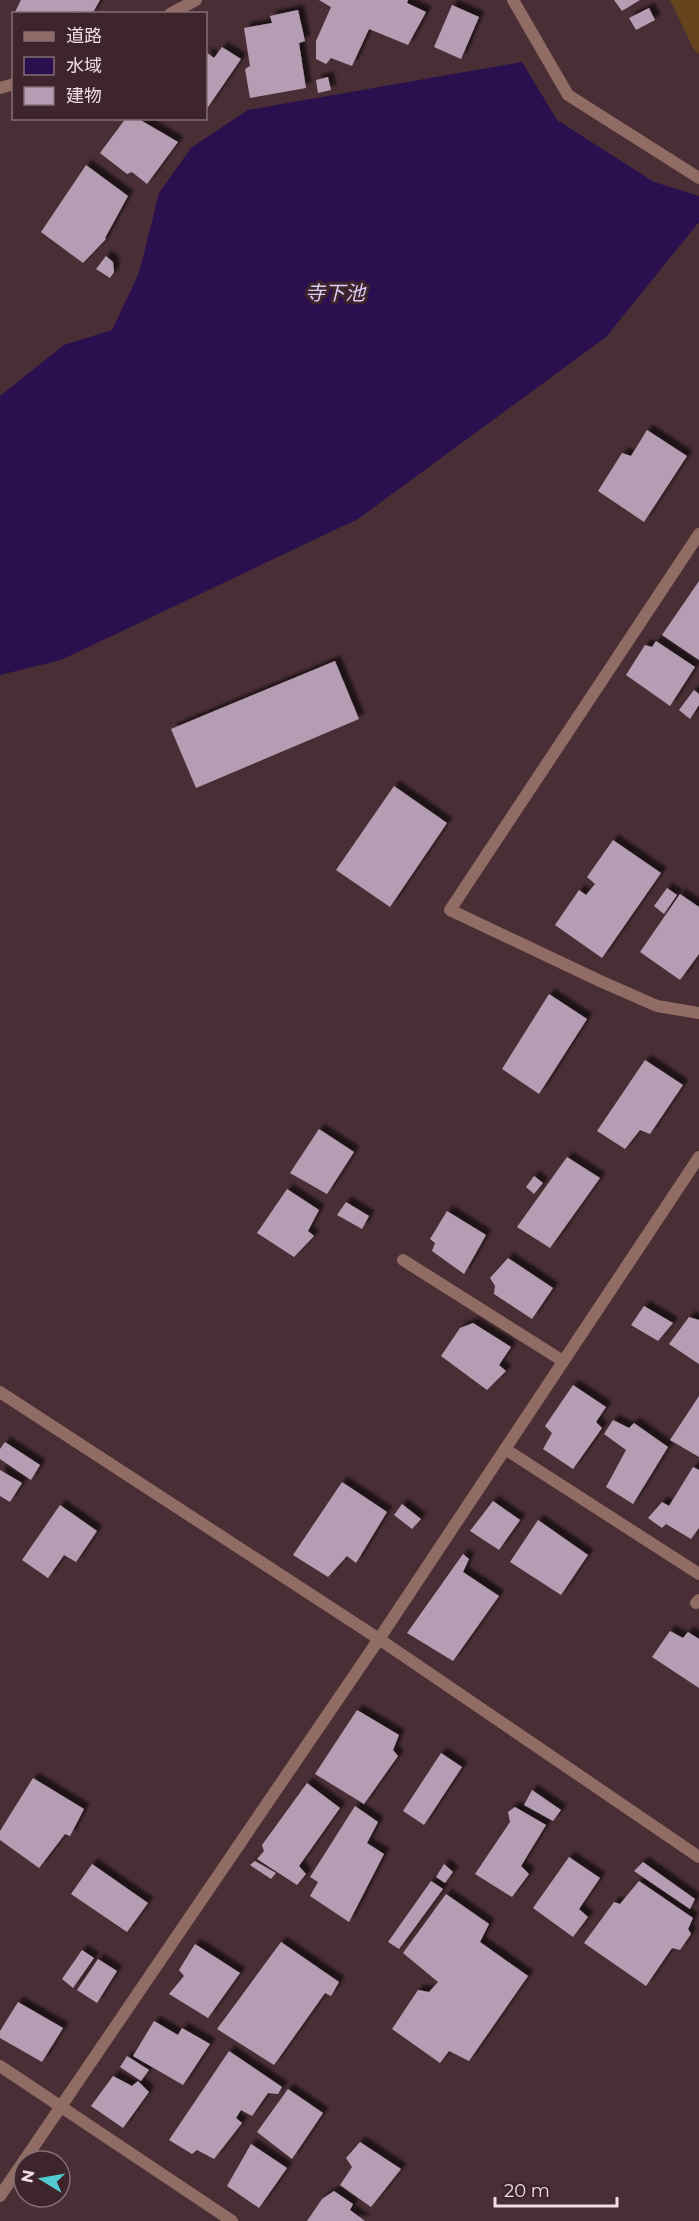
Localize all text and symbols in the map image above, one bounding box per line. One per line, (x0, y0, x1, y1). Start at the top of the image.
legend (12, 12, 207, 120)
text: 道路 (66, 25, 102, 47)
text: 水域 (66, 55, 102, 77)
text: 建物 (66, 85, 102, 107)
water label: 寺下池 (305, 281, 367, 305)
north arrow (12, 2149, 72, 2209)
text: N (17, 2168, 38, 2184)
scale bar (495, 2170, 616, 2208)
text: 20 m (504, 2180, 550, 2202)

